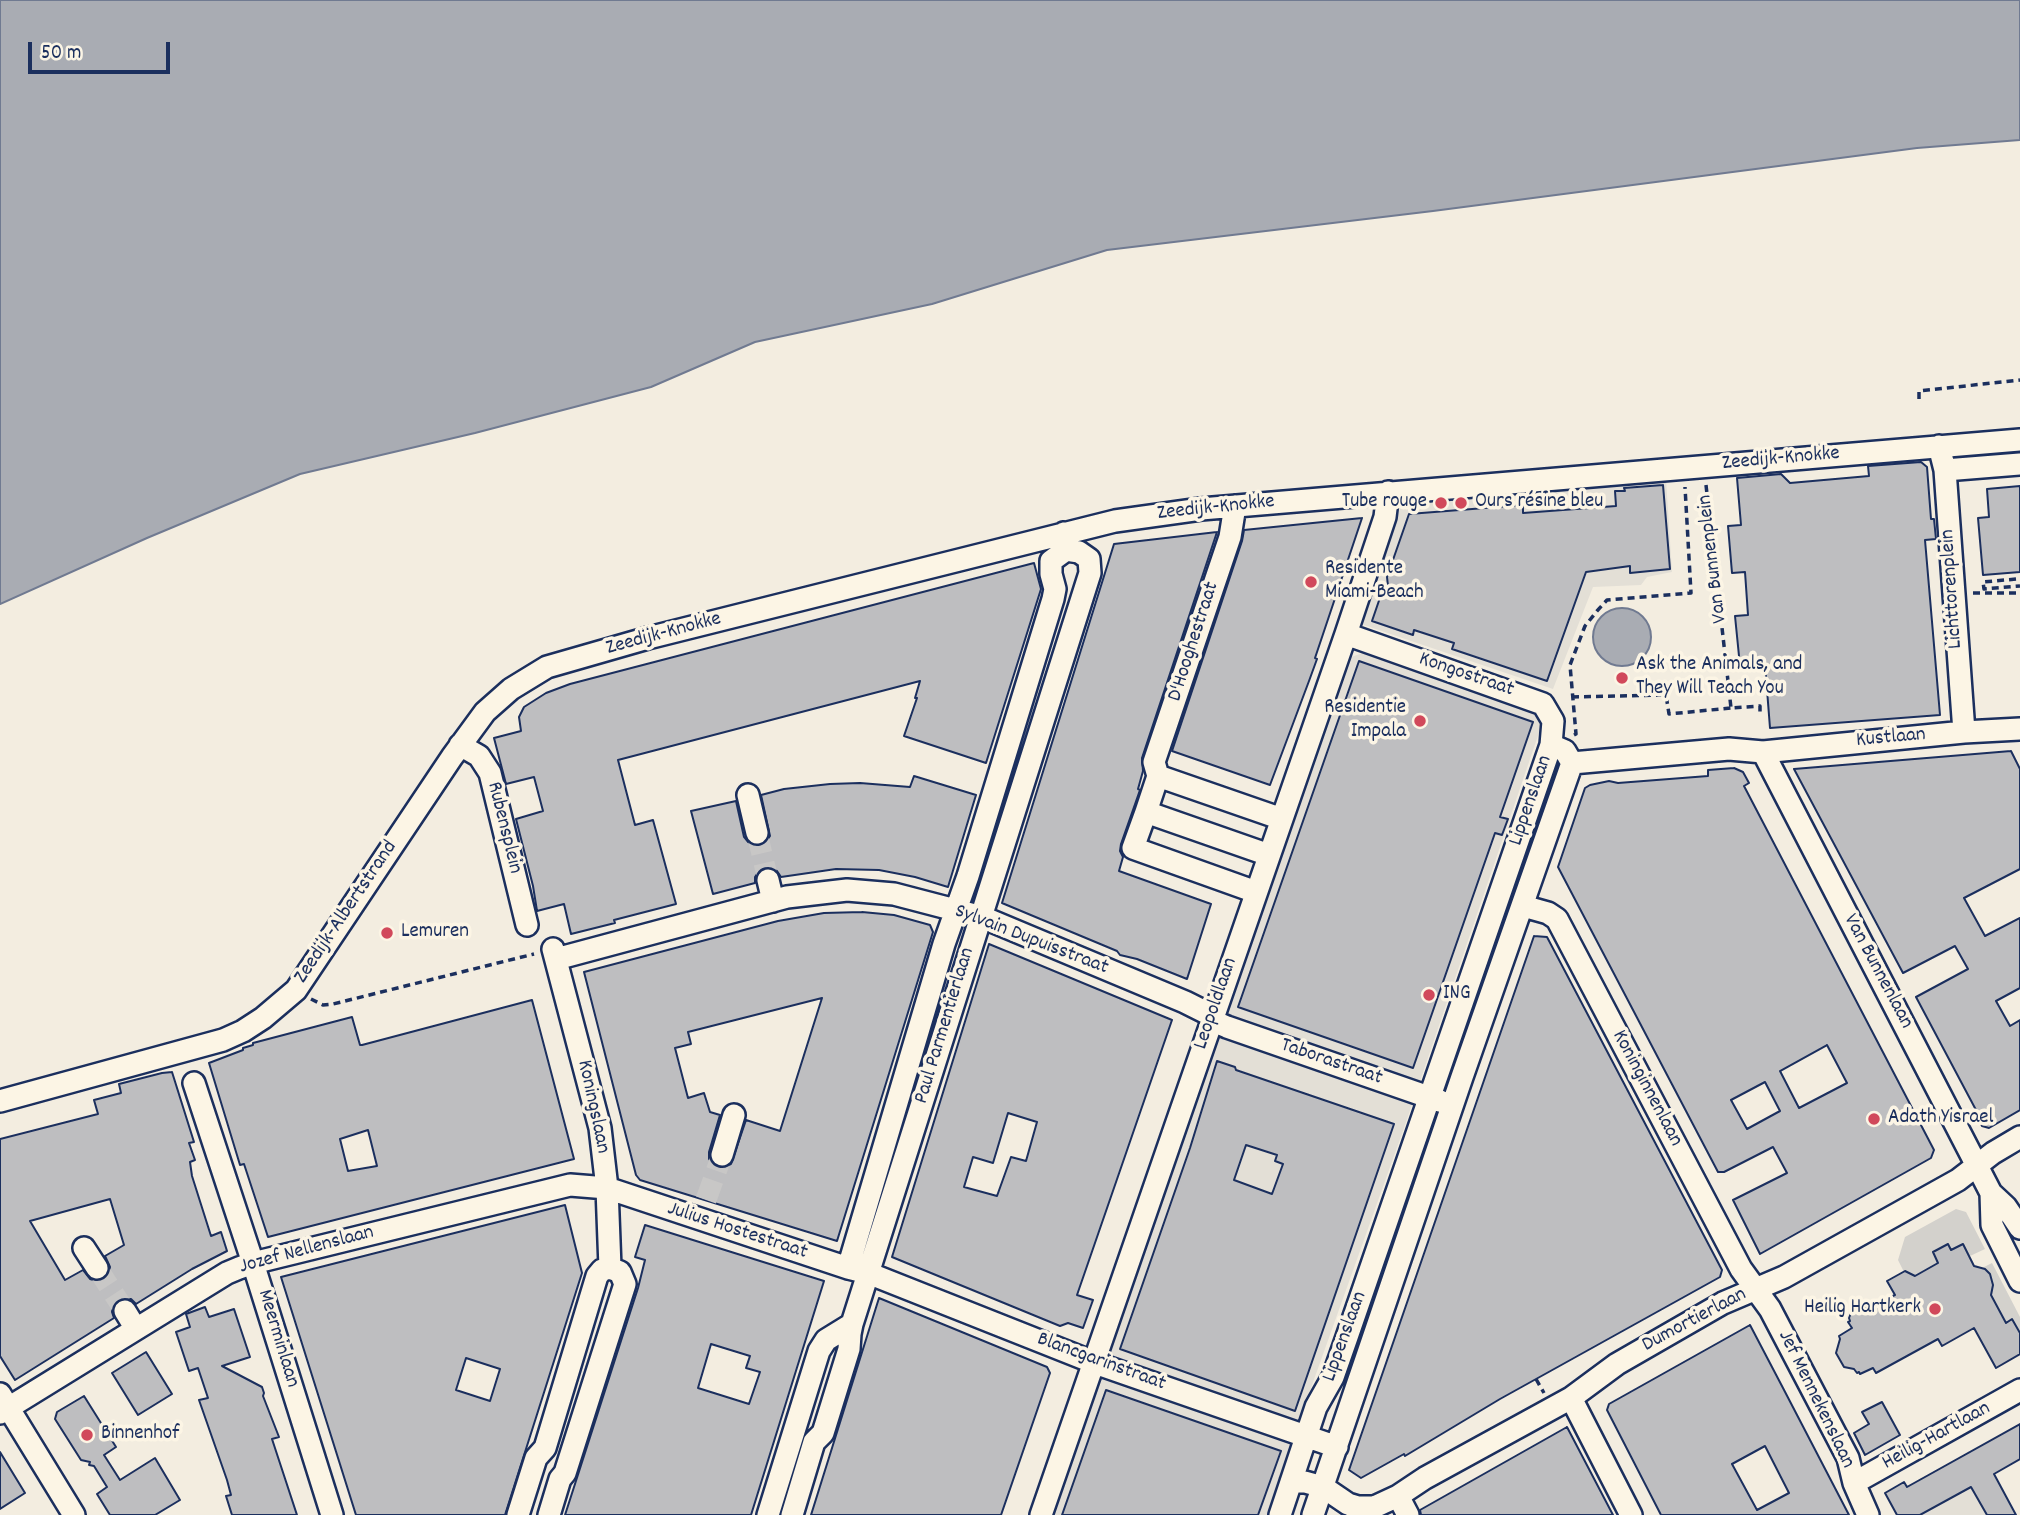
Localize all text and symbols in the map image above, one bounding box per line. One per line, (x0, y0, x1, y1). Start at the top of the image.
scale bar (32, 28, 173, 72)
text: 50 m (41, 39, 81, 69)
street label: Zeedijk-Knokke (1721, 442, 1841, 478)
street label: Zeedijk-Knokke (1156, 490, 1276, 528)
place label: Tube rouge (1342, 490, 1427, 516)
place label: Ours résine bleu (1475, 490, 1603, 516)
street label: Van Bunnenplein (1694, 493, 1734, 625)
marker: Tube rouge (1433, 495, 1449, 511)
marker: Ours résine bleu (1453, 495, 1469, 511)
street label: Lichttorenplein (1936, 529, 1970, 649)
place label: Residente Miami-Beach (1325, 557, 1424, 607)
marker: Residente Miami-Beach (1303, 574, 1319, 590)
street label: D'Hooghestraat (1164, 579, 1226, 705)
street label: Zeedijk-Knokke (604, 608, 724, 662)
street label: Kongostraat (1415, 648, 1517, 704)
place label: Ask the Animals, and They Will Teach You (1636, 653, 1802, 703)
marker: Ask the Animals, and They Will Teach You (1614, 670, 1630, 686)
place label: Residentie Impala (1324, 696, 1406, 746)
marker: Residentie Impala (1412, 713, 1428, 729)
street label: Kustlaan (1855, 723, 1927, 755)
street label: Lippenslaan (1505, 752, 1559, 850)
street label: Rubensplein (479, 780, 527, 876)
street label: Zeedijk-Albertstrand (290, 837, 404, 989)
street label: Sylvain Dupuisstraat (950, 900, 1112, 982)
street label: Van Bunnenlaan (1836, 910, 1918, 1034)
place label: Lemuren (401, 920, 469, 946)
marker: Lemuren (379, 925, 395, 941)
street label: Paul Parmentierlaan (910, 945, 982, 1107)
street label: Leopoldlaan (1190, 955, 1244, 1053)
place label: ING (1443, 982, 1470, 1008)
marker: ING (1421, 987, 1437, 1003)
street label: Koninginnenlaan (1605, 1027, 1687, 1151)
street label: Taborastraat (1277, 1034, 1385, 1092)
street label: Koningslaan (570, 1058, 614, 1156)
place label: Adath Yisrael (1888, 1106, 1994, 1132)
marker: Adath Yisrael (1866, 1111, 1882, 1127)
street label: Julius Hostestraat (664, 1197, 810, 1267)
street label: Jozef Nellenslaan (237, 1221, 377, 1281)
street label: Dumortierlaan (1639, 1283, 1751, 1359)
street label: Meerminlaan (250, 1287, 304, 1391)
street label: Lippenslaan (1318, 1289, 1374, 1385)
place label: Heilig Hartkerk (1804, 1296, 1921, 1322)
marker: Heilig Hartkerk (1927, 1301, 1943, 1317)
street label: Jef Mennekenslaan (1771, 1327, 1859, 1473)
street label: Blancgarinstraat (1033, 1328, 1169, 1398)
street label: Heilig-Hartlaan (1879, 1397, 1995, 1477)
place label: Binnenhof (101, 1422, 179, 1448)
marker: Binnenhof (79, 1427, 95, 1443)

